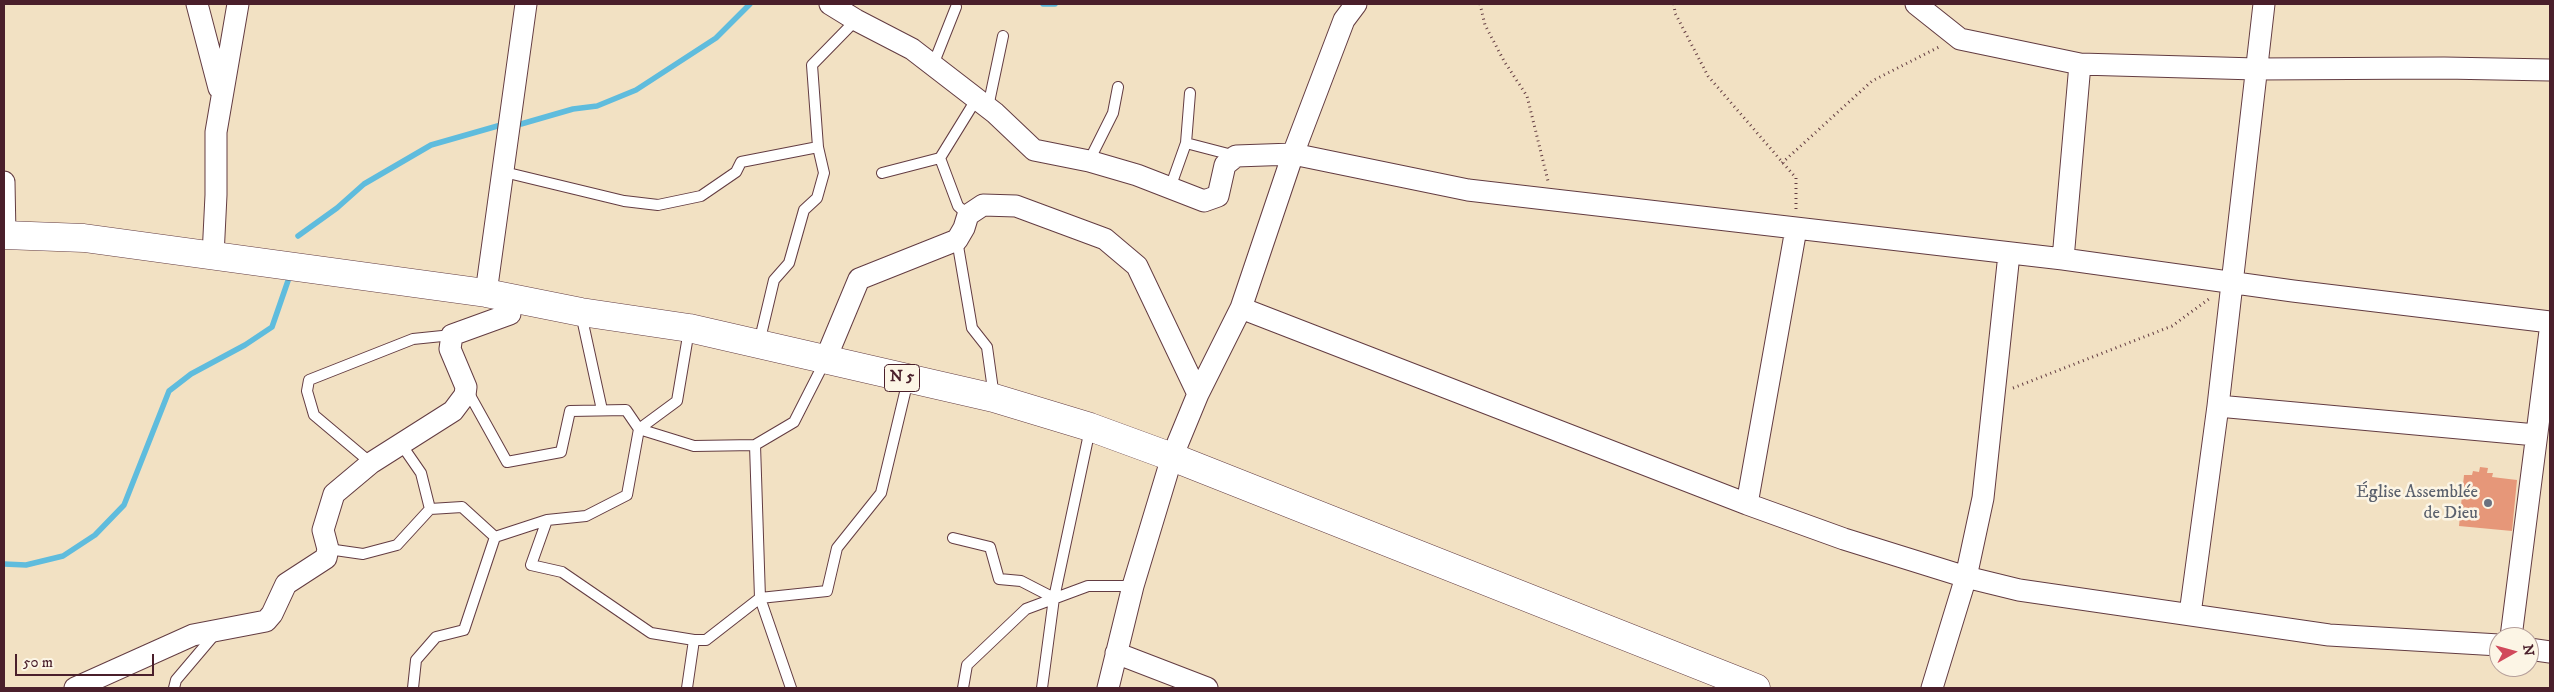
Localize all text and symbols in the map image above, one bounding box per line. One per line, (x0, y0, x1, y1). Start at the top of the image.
road number: N 5 (884, 364, 920, 392)
place label: Église Assemblée de Dieu (2356, 482, 2478, 524)
marker: Église Assemblée de Dieu (2482, 497, 2494, 509)
north arrow (2489, 627, 2539, 677)
text: N (2518, 643, 2538, 657)
scale bar (18, 644, 156, 676)
text: 50 m (23, 653, 53, 672)

